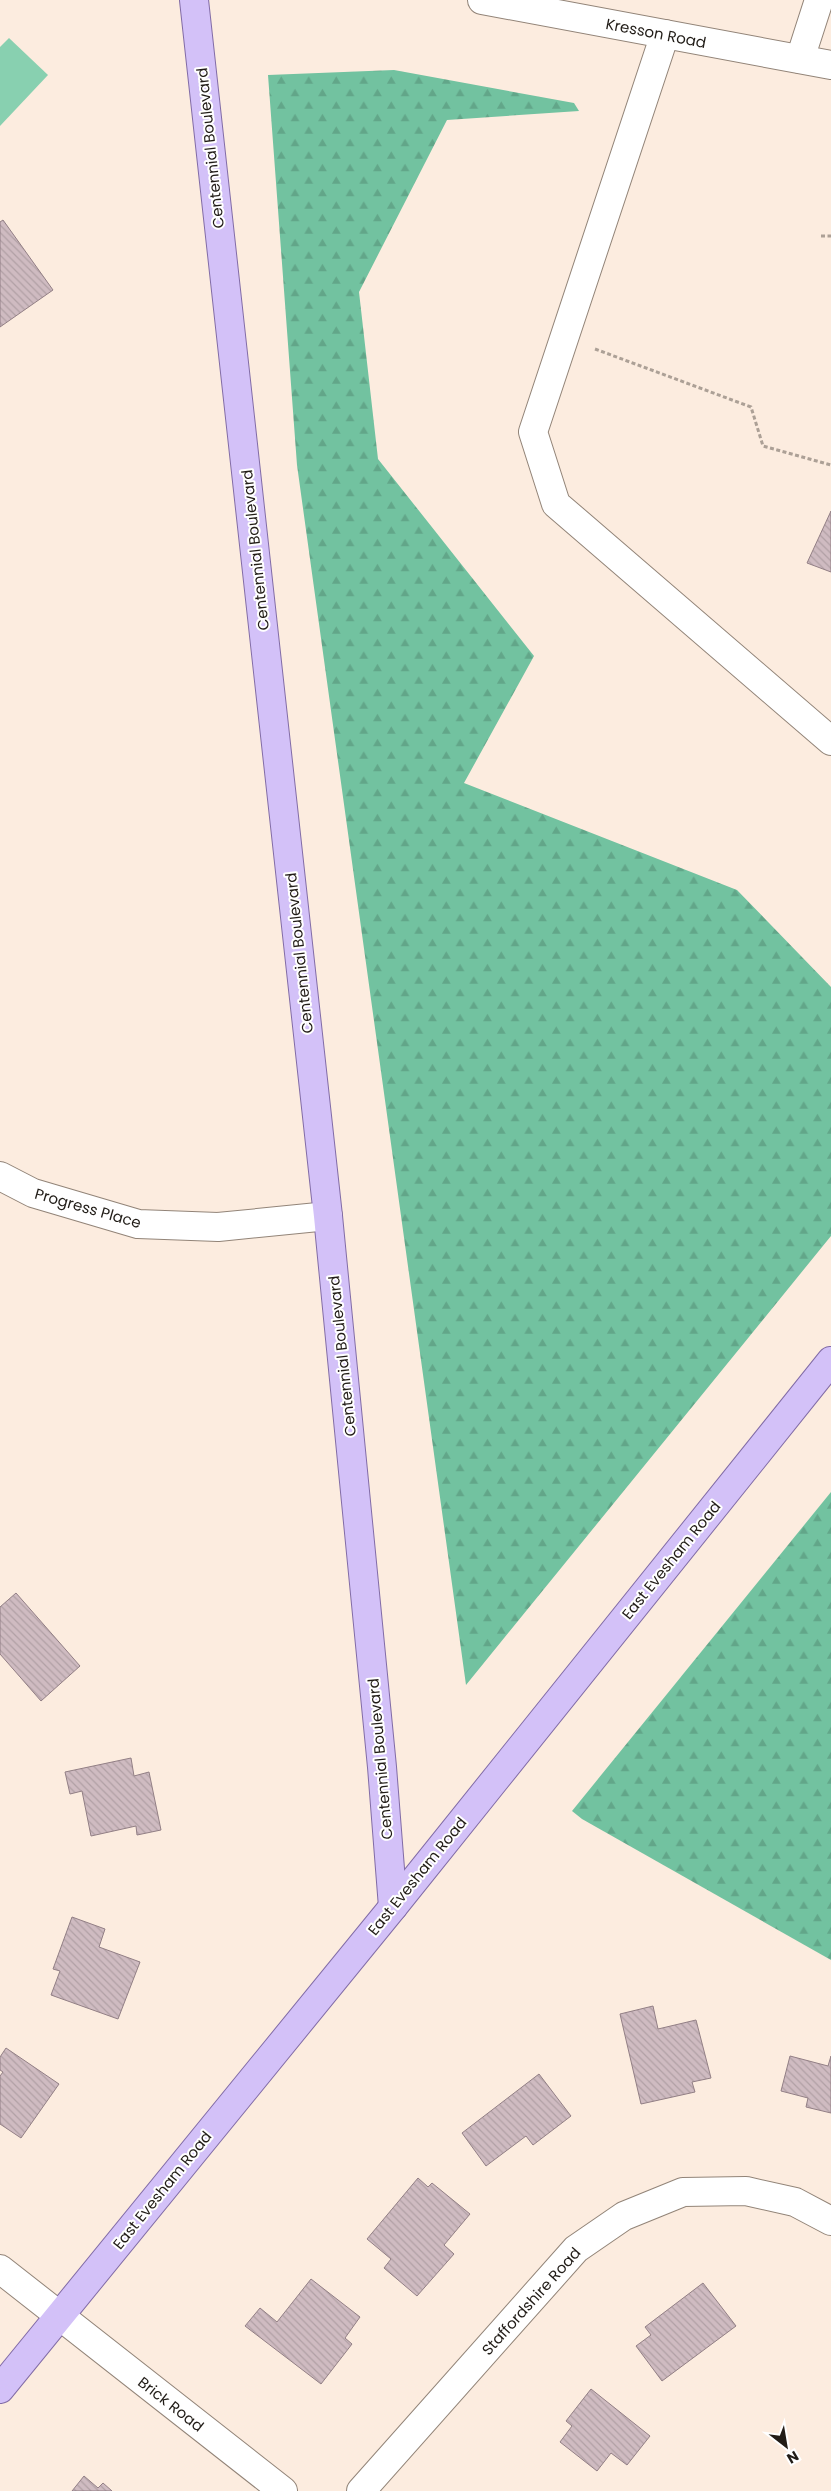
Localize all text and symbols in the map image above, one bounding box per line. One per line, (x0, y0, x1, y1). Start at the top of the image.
street label: Kresson Road (604, 13, 708, 53)
street label: Centennial Boulevard (191, 67, 229, 229)
street label: Centennial Boulevard (236, 469, 274, 631)
street label: Centennial Boulevard (280, 872, 318, 1034)
street label: Progress Place (32, 1183, 144, 1233)
street label: Centennial Boulevard (323, 1275, 361, 1437)
street label: East Evesham Road (617, 1496, 725, 1624)
street label: Centennial Boulevard (362, 1678, 398, 1840)
street label: East Evesham Road (363, 1812, 471, 1940)
street label: East Evesham Road (108, 2126, 216, 2254)
street label: Staffordshire Road (477, 2242, 585, 2360)
street label: Brick Road (134, 2372, 208, 2436)
north arrow (761, 2421, 811, 2471)
text: N (783, 2446, 802, 2468)

